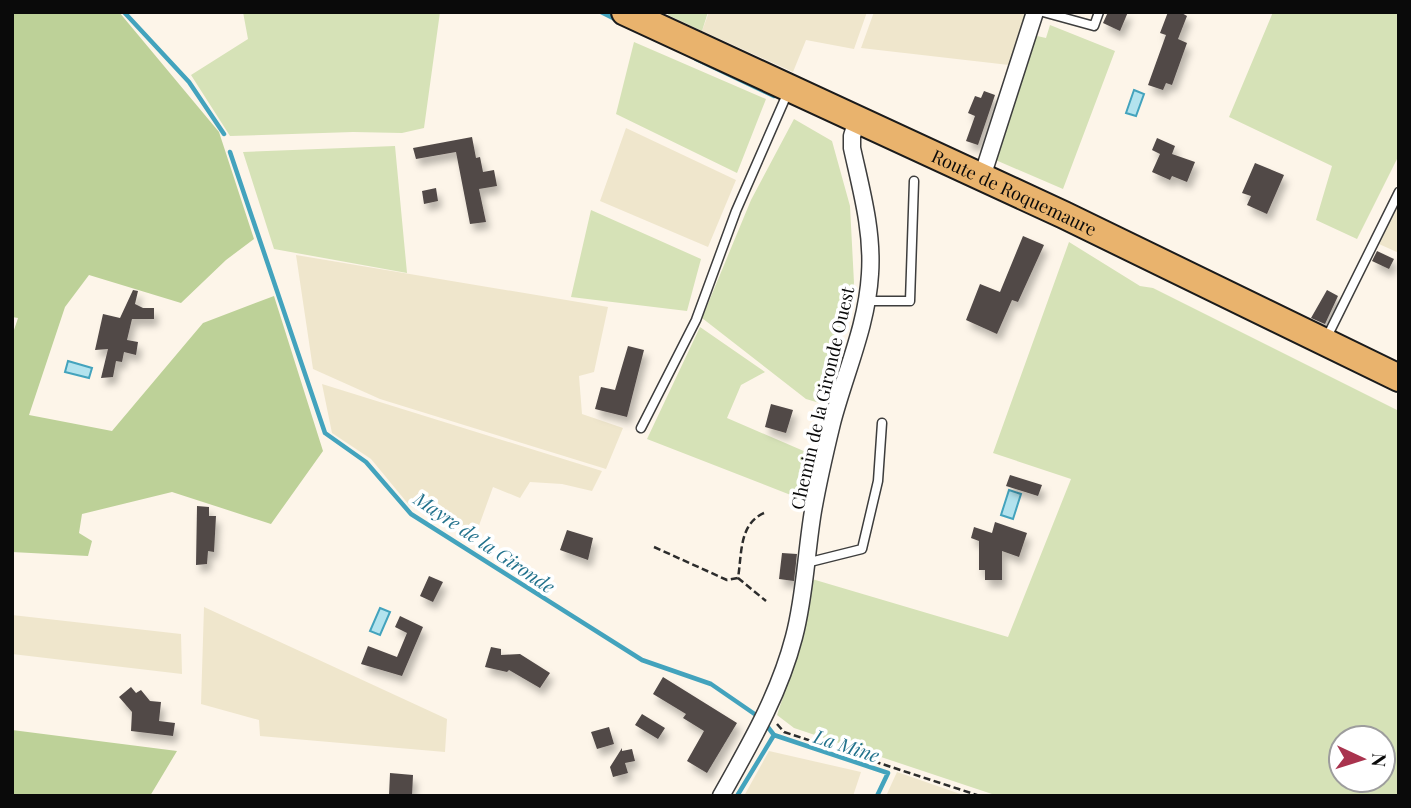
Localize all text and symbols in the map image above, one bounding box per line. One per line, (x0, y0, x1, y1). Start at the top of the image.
street label: Route de Roquemaure (928, 143, 1101, 241)
street label: Chemin de la Gironde Ouest (785, 284, 859, 512)
water label: Mayre de la Gironde (409, 485, 561, 599)
water label: La Mine (810, 722, 883, 768)
north arrow (1327, 724, 1397, 794)
text: N (1366, 753, 1393, 768)

